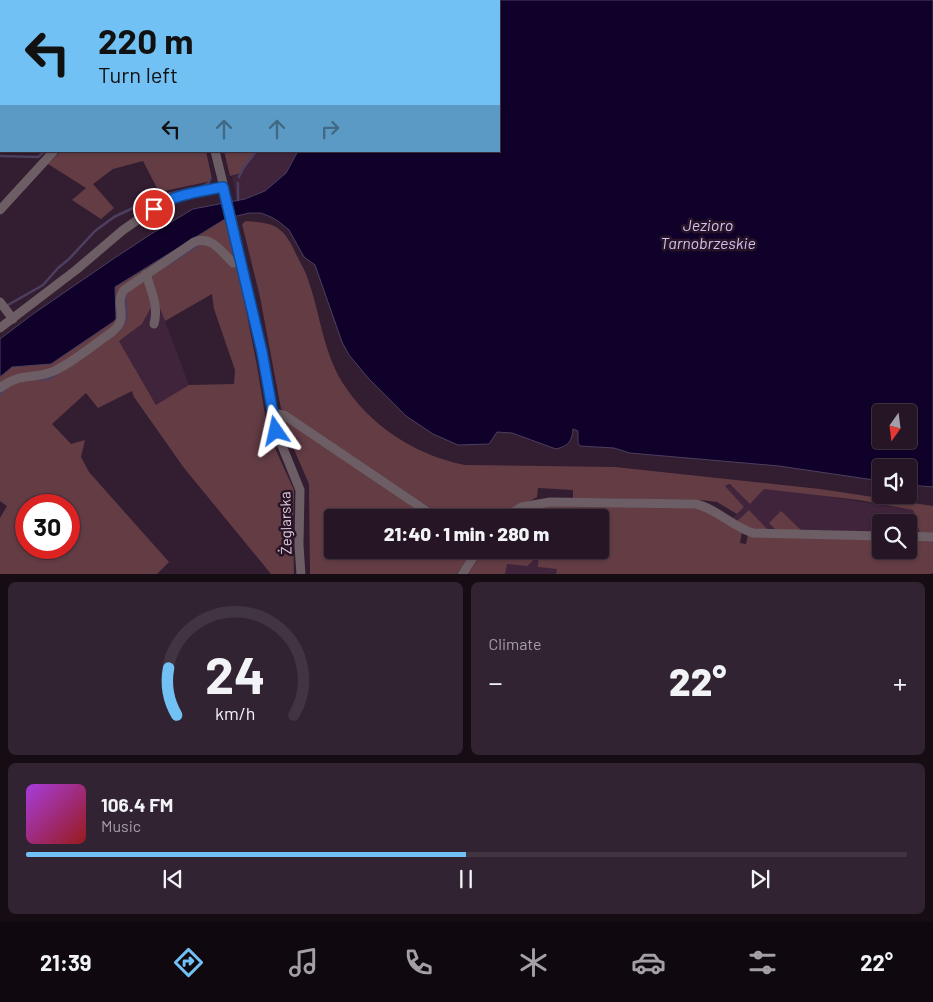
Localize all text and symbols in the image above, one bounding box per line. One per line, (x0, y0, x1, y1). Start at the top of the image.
text: 220 m (98, 19, 193, 61)
icon: left (15, 20, 80, 85)
text: Turn left (98, 61, 178, 87)
icon: left (157, 115, 185, 143)
icon: ahead (210, 115, 238, 143)
icon: ahead (263, 115, 291, 143)
icon: right (316, 115, 344, 143)
pin (133, 188, 175, 230)
icon: arrive (140, 195, 168, 223)
water label: Jezioro Tarnobrzeskie (660, 215, 756, 252)
position arrow (249, 404, 301, 456)
north arrow (872, 404, 918, 449)
map controls (872, 404, 917, 559)
button: sound (872, 459, 917, 504)
street label: Żeglarska (275, 491, 295, 555)
speed limit sign: 30 (15, 494, 80, 559)
button: search (872, 514, 917, 559)
text: 21:40 · 1 min · 280 m (384, 522, 549, 545)
text: Climate (489, 634, 541, 653)
text: 24 (205, 642, 266, 704)
text: 22° (669, 658, 726, 704)
text: − (489, 665, 503, 699)
text: + (893, 665, 907, 699)
text: km/h (215, 702, 255, 724)
text: 106.4 FM (101, 793, 173, 816)
text: Music (101, 816, 141, 835)
icon: previous (159, 865, 187, 893)
icon: pause (452, 865, 480, 893)
icon: next (746, 865, 774, 893)
icon: directions (171, 945, 206, 980)
icon: music (286, 945, 321, 980)
icon: phone (401, 945, 436, 980)
icon: climate (516, 945, 551, 980)
icon: car (631, 945, 666, 980)
icon: filters (745, 945, 780, 980)
text: 21:39 (40, 949, 91, 975)
text: 22° (860, 949, 893, 975)

